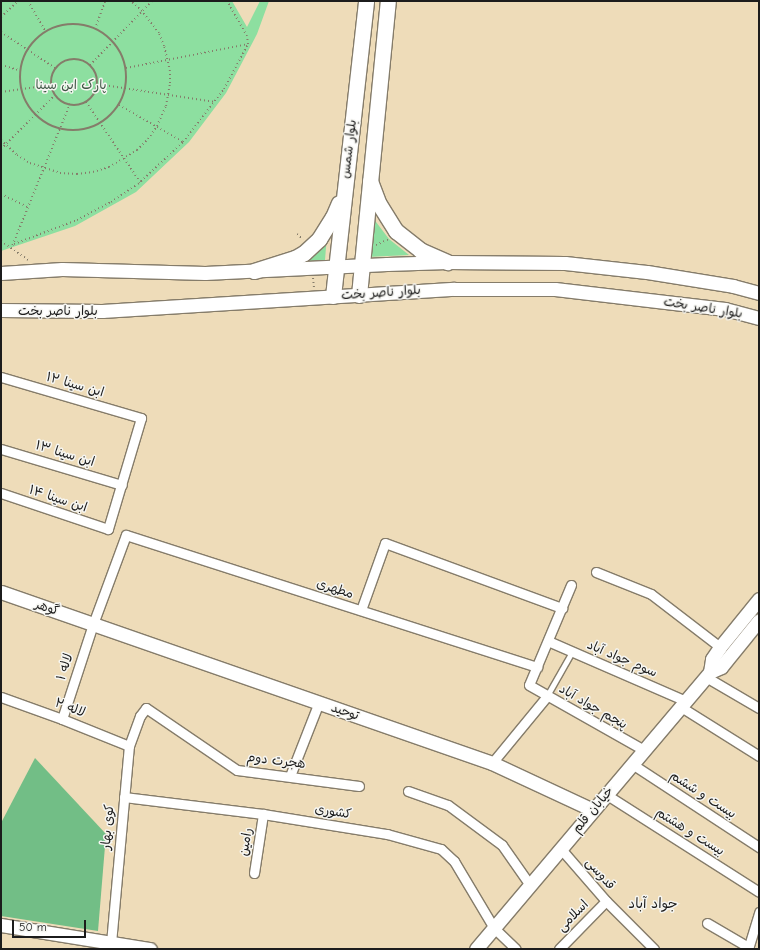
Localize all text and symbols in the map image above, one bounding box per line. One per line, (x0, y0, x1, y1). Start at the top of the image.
park label: پارک ابن سینا (36, 77, 106, 93)
street label: بلوار شمس (338, 119, 360, 179)
street label: بلوار ناصر بخت (341, 282, 421, 304)
street label: بلوار ناصر بخت (662, 294, 744, 322)
street label: بلوار ناصر بخت (18, 303, 98, 319)
street label: ابن سینا ۱۲ (44, 369, 106, 401)
street label: ابن سینا ۱۳ (34, 438, 96, 470)
street label: ابن سینا ۱۴ (27, 482, 89, 516)
street label: مطهری (314, 576, 356, 602)
street label: گوهر (33, 597, 61, 619)
street label: سوم جواد آباد (585, 637, 659, 681)
street label: لاله ۱ (53, 652, 77, 682)
street label: پنجم جواد آباد (556, 681, 630, 733)
street label: لاله ۲ (53, 695, 87, 721)
street label: توحید (329, 700, 361, 724)
street label: هجرت دوم (246, 750, 306, 772)
street label: بیست و ششم (667, 768, 739, 822)
street label: خیابان قلم (569, 784, 617, 836)
street label: کشوری (314, 801, 352, 823)
street label: کوی بهار (98, 804, 118, 850)
street label: بیست و هشتم (653, 805, 727, 859)
street label: رامین (236, 827, 256, 857)
street label: قدوسی (582, 855, 618, 893)
district label: جواد آباد (628, 896, 678, 912)
street label: اسلامی (554, 897, 592, 935)
scale bar (14, 912, 88, 938)
text: 50 m (19, 920, 47, 934)

